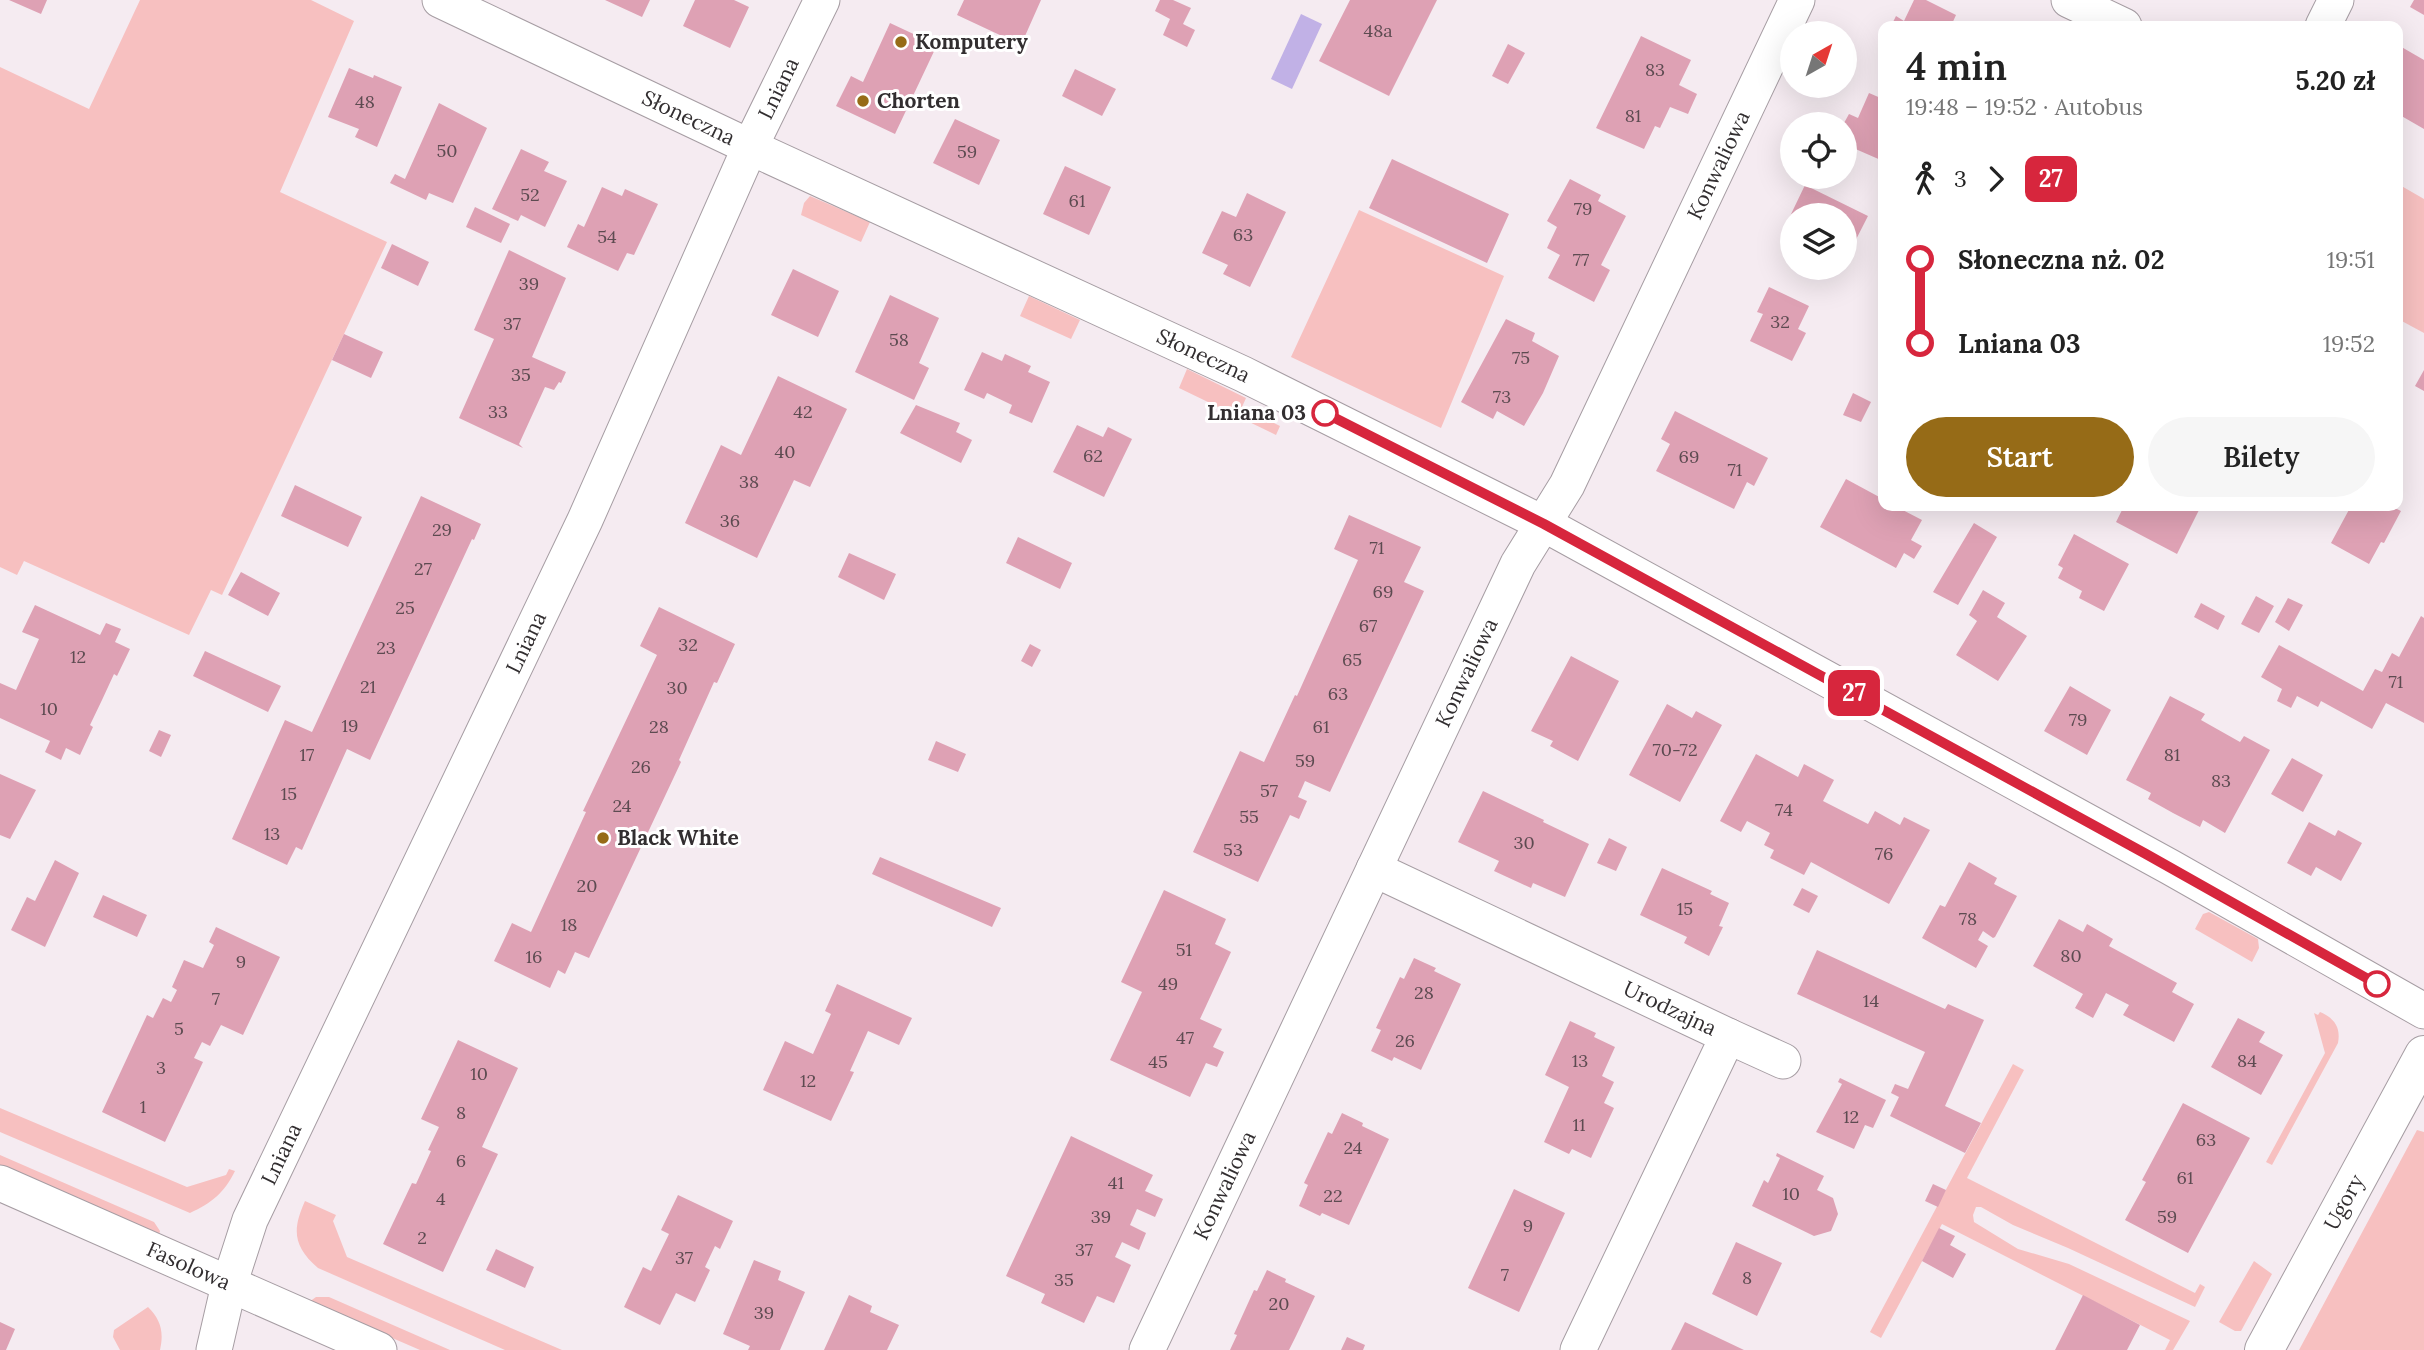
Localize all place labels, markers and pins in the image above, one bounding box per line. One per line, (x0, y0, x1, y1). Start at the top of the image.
place label: Komputery (915, 28, 1028, 55)
marker: Komputery (893, 34, 909, 50)
place label: Chorten (877, 87, 960, 114)
marker: Chorten (855, 93, 871, 109)
place label: Lniana 03 (1207, 399, 1306, 426)
marker: Lniana 03 (1312, 400, 1338, 426)
place label: Black White (617, 824, 739, 851)
marker: Black White (595, 830, 611, 846)
unlabelled marker (2364, 971, 2390, 997)

